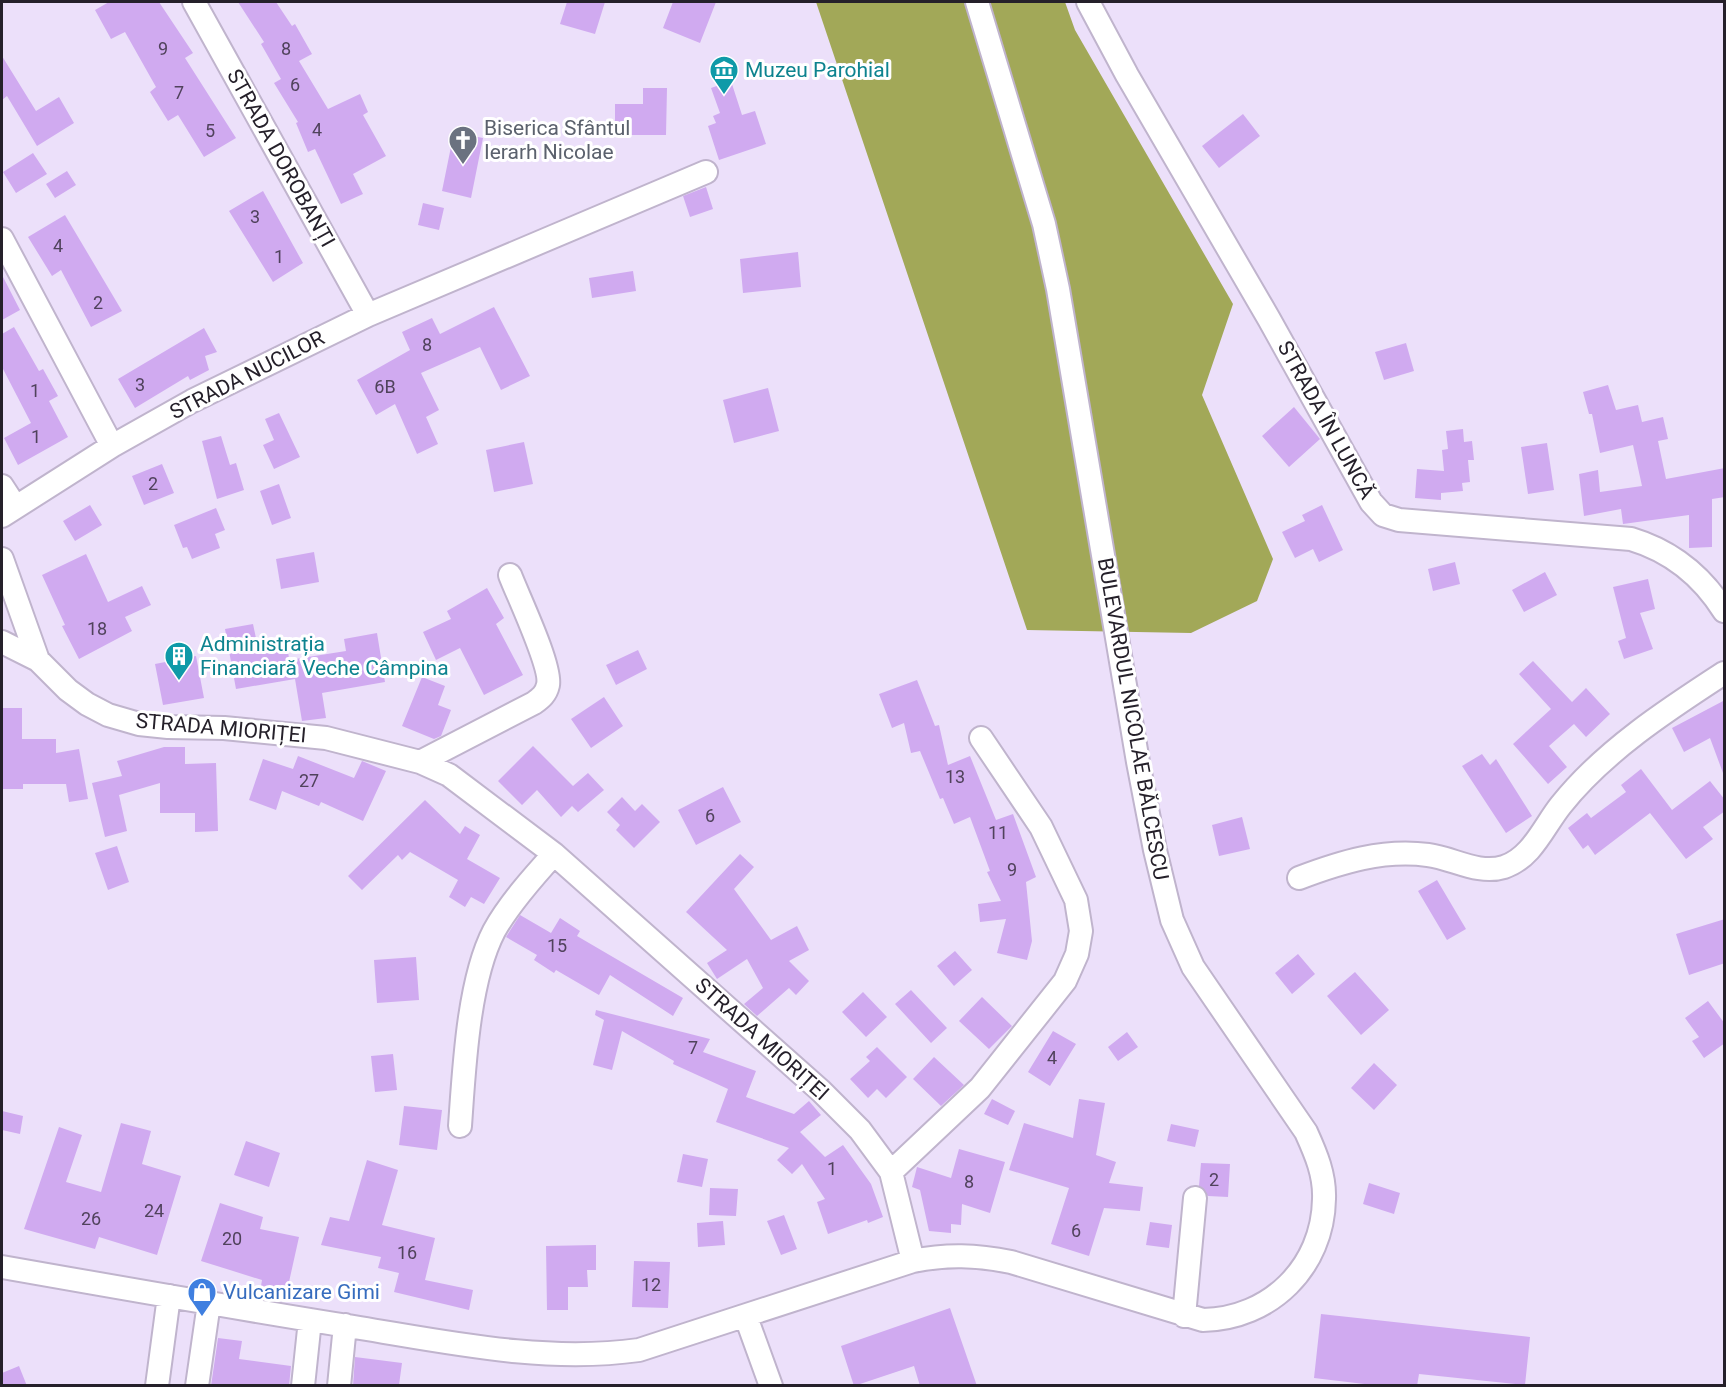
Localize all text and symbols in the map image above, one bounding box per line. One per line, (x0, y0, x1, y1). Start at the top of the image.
house number: 9 (158, 38, 168, 59)
house number: 8 (281, 38, 291, 59)
museum icon: Muzeu Parohial (708, 54, 740, 96)
place label: Muzeu Parohial (745, 58, 890, 82)
street label: STRADA DOROBANȚI (221, 65, 340, 252)
house number: 6 (290, 74, 300, 95)
house number: 7 (174, 82, 184, 103)
place label: Biserica Sfântul Ierarh Nicolae (484, 116, 630, 164)
house number: 4 (312, 119, 322, 140)
house number: 5 (205, 120, 215, 141)
church icon: Biserica Sfântul Ierarh Nicolae (447, 124, 479, 166)
house number: 3 (250, 206, 260, 227)
house number: 4 (53, 235, 63, 256)
house number: 1 (274, 246, 284, 267)
house number: 2 (93, 292, 103, 313)
street label: STRADA NUCILOR (166, 326, 328, 424)
house number: 8 (422, 334, 432, 355)
street label: STRADA ÎN LUNCĂ (1273, 337, 1379, 503)
house number: 3 (135, 374, 145, 395)
house number: 6B (374, 376, 396, 397)
house number: 1 (30, 380, 40, 401)
house number: 1 (31, 426, 41, 447)
house number: 2 (148, 473, 158, 494)
street label: BULEVARDUL NICOLAE BĂLCESCU (1093, 556, 1173, 882)
house number: 18 (87, 618, 107, 639)
place label: Administrația Financiară Veche Câmpina (200, 632, 449, 680)
building icon: Administrația Financiară Veche Câmpina (163, 640, 195, 682)
street label: STRADA MIORIȚEI (135, 709, 307, 748)
house number: 13 (945, 766, 965, 787)
house number: 27 (299, 770, 319, 791)
house number: 6 (705, 805, 715, 826)
house number: 11 (988, 822, 1008, 843)
house number: 9 (1007, 859, 1017, 880)
house number: 15 (547, 935, 567, 956)
street label: STRADA MIORIȚEI (690, 973, 834, 1106)
house number: 7 (688, 1037, 698, 1058)
house number: 4 (1047, 1047, 1057, 1068)
house number: 1 (827, 1158, 837, 1179)
house number: 2 (1209, 1169, 1219, 1190)
house number: 8 (964, 1171, 974, 1192)
house number: 24 (144, 1200, 164, 1221)
house number: 26 (81, 1208, 101, 1229)
house number: 6 (1071, 1220, 1081, 1241)
house number: 20 (222, 1228, 242, 1249)
house number: 16 (397, 1242, 417, 1263)
house number: 12 (641, 1274, 661, 1295)
shop icon: Vulcanizare Gimi (186, 1276, 218, 1318)
place label: Vulcanizare Gimi (223, 1280, 380, 1304)

